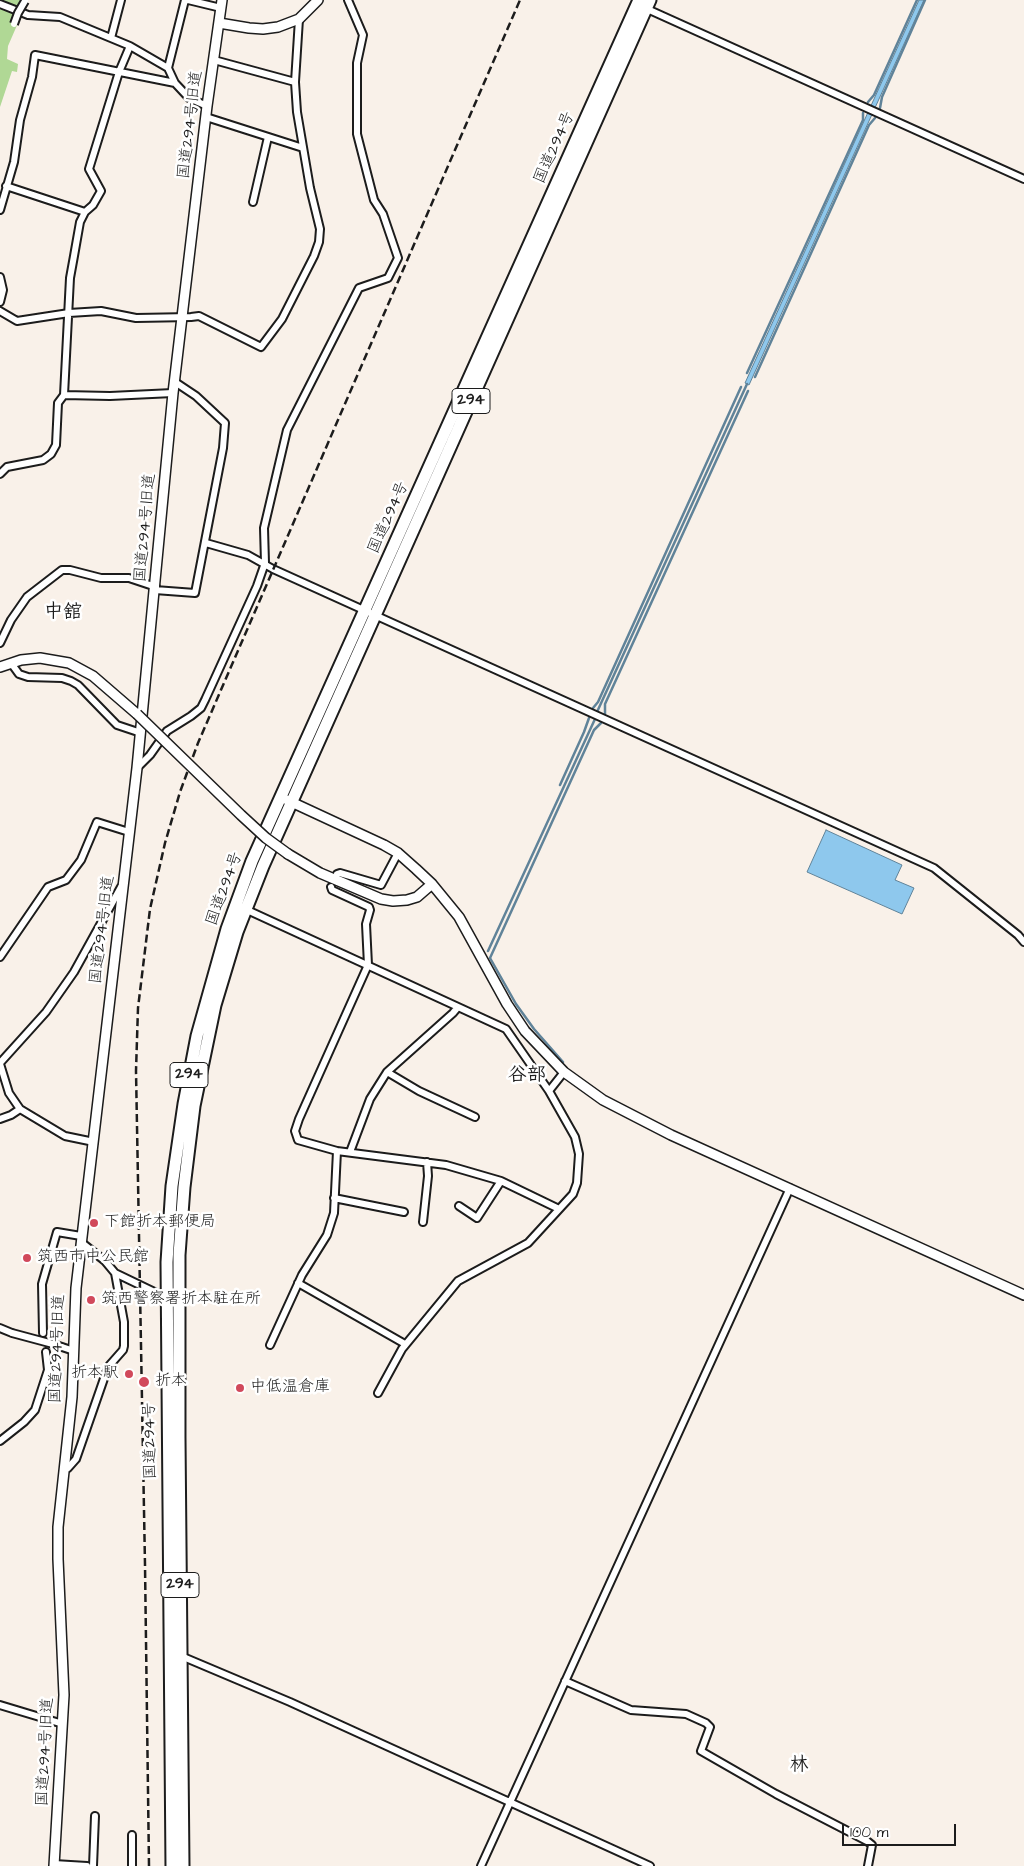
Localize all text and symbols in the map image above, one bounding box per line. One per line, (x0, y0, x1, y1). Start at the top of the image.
street label: 国道294号旧道 (175, 70, 207, 180)
street label: 国道294号 (531, 109, 579, 187)
road number: 294 (452, 388, 490, 414)
street label: 国道294号旧道 (132, 473, 160, 583)
street label: 国道294号 (365, 479, 413, 557)
district label: 中舘 (44, 602, 82, 624)
street label: 国道294号 (203, 849, 247, 929)
street label: 国道294号旧道 (87, 875, 119, 985)
road number: 294 (170, 1062, 208, 1088)
district label: 谷部 (508, 1065, 546, 1087)
place label: 下館折本郵便局 (104, 1213, 216, 1233)
marker: 下館折本郵便局 (88, 1217, 100, 1229)
place label: 筑西市中公民館 (37, 1248, 149, 1268)
marker: 筑西市中公民館 (21, 1252, 33, 1264)
place label: 筑西警察署折本駐在所 (101, 1290, 261, 1310)
street label: 国道294号旧道 (47, 1294, 69, 1404)
marker: 筑西警察署折本駐在所 (85, 1294, 97, 1306)
place label: 折本駅 (71, 1364, 119, 1384)
marker: 折本駅 (123, 1368, 135, 1380)
place label: 折本 (155, 1372, 187, 1392)
marker: 折本 (137, 1375, 151, 1389)
place label: 中低温倉庫 (250, 1378, 330, 1398)
marker: 中低温倉庫 (234, 1382, 246, 1394)
street label: 国道294号 (141, 1402, 161, 1480)
road number: 294 (161, 1572, 199, 1598)
street label: 国道294号旧道 (34, 1697, 58, 1807)
district label: 林 (790, 1755, 808, 1777)
scale bar (844, 1814, 958, 1846)
text: 100 m (850, 1822, 889, 1843)

